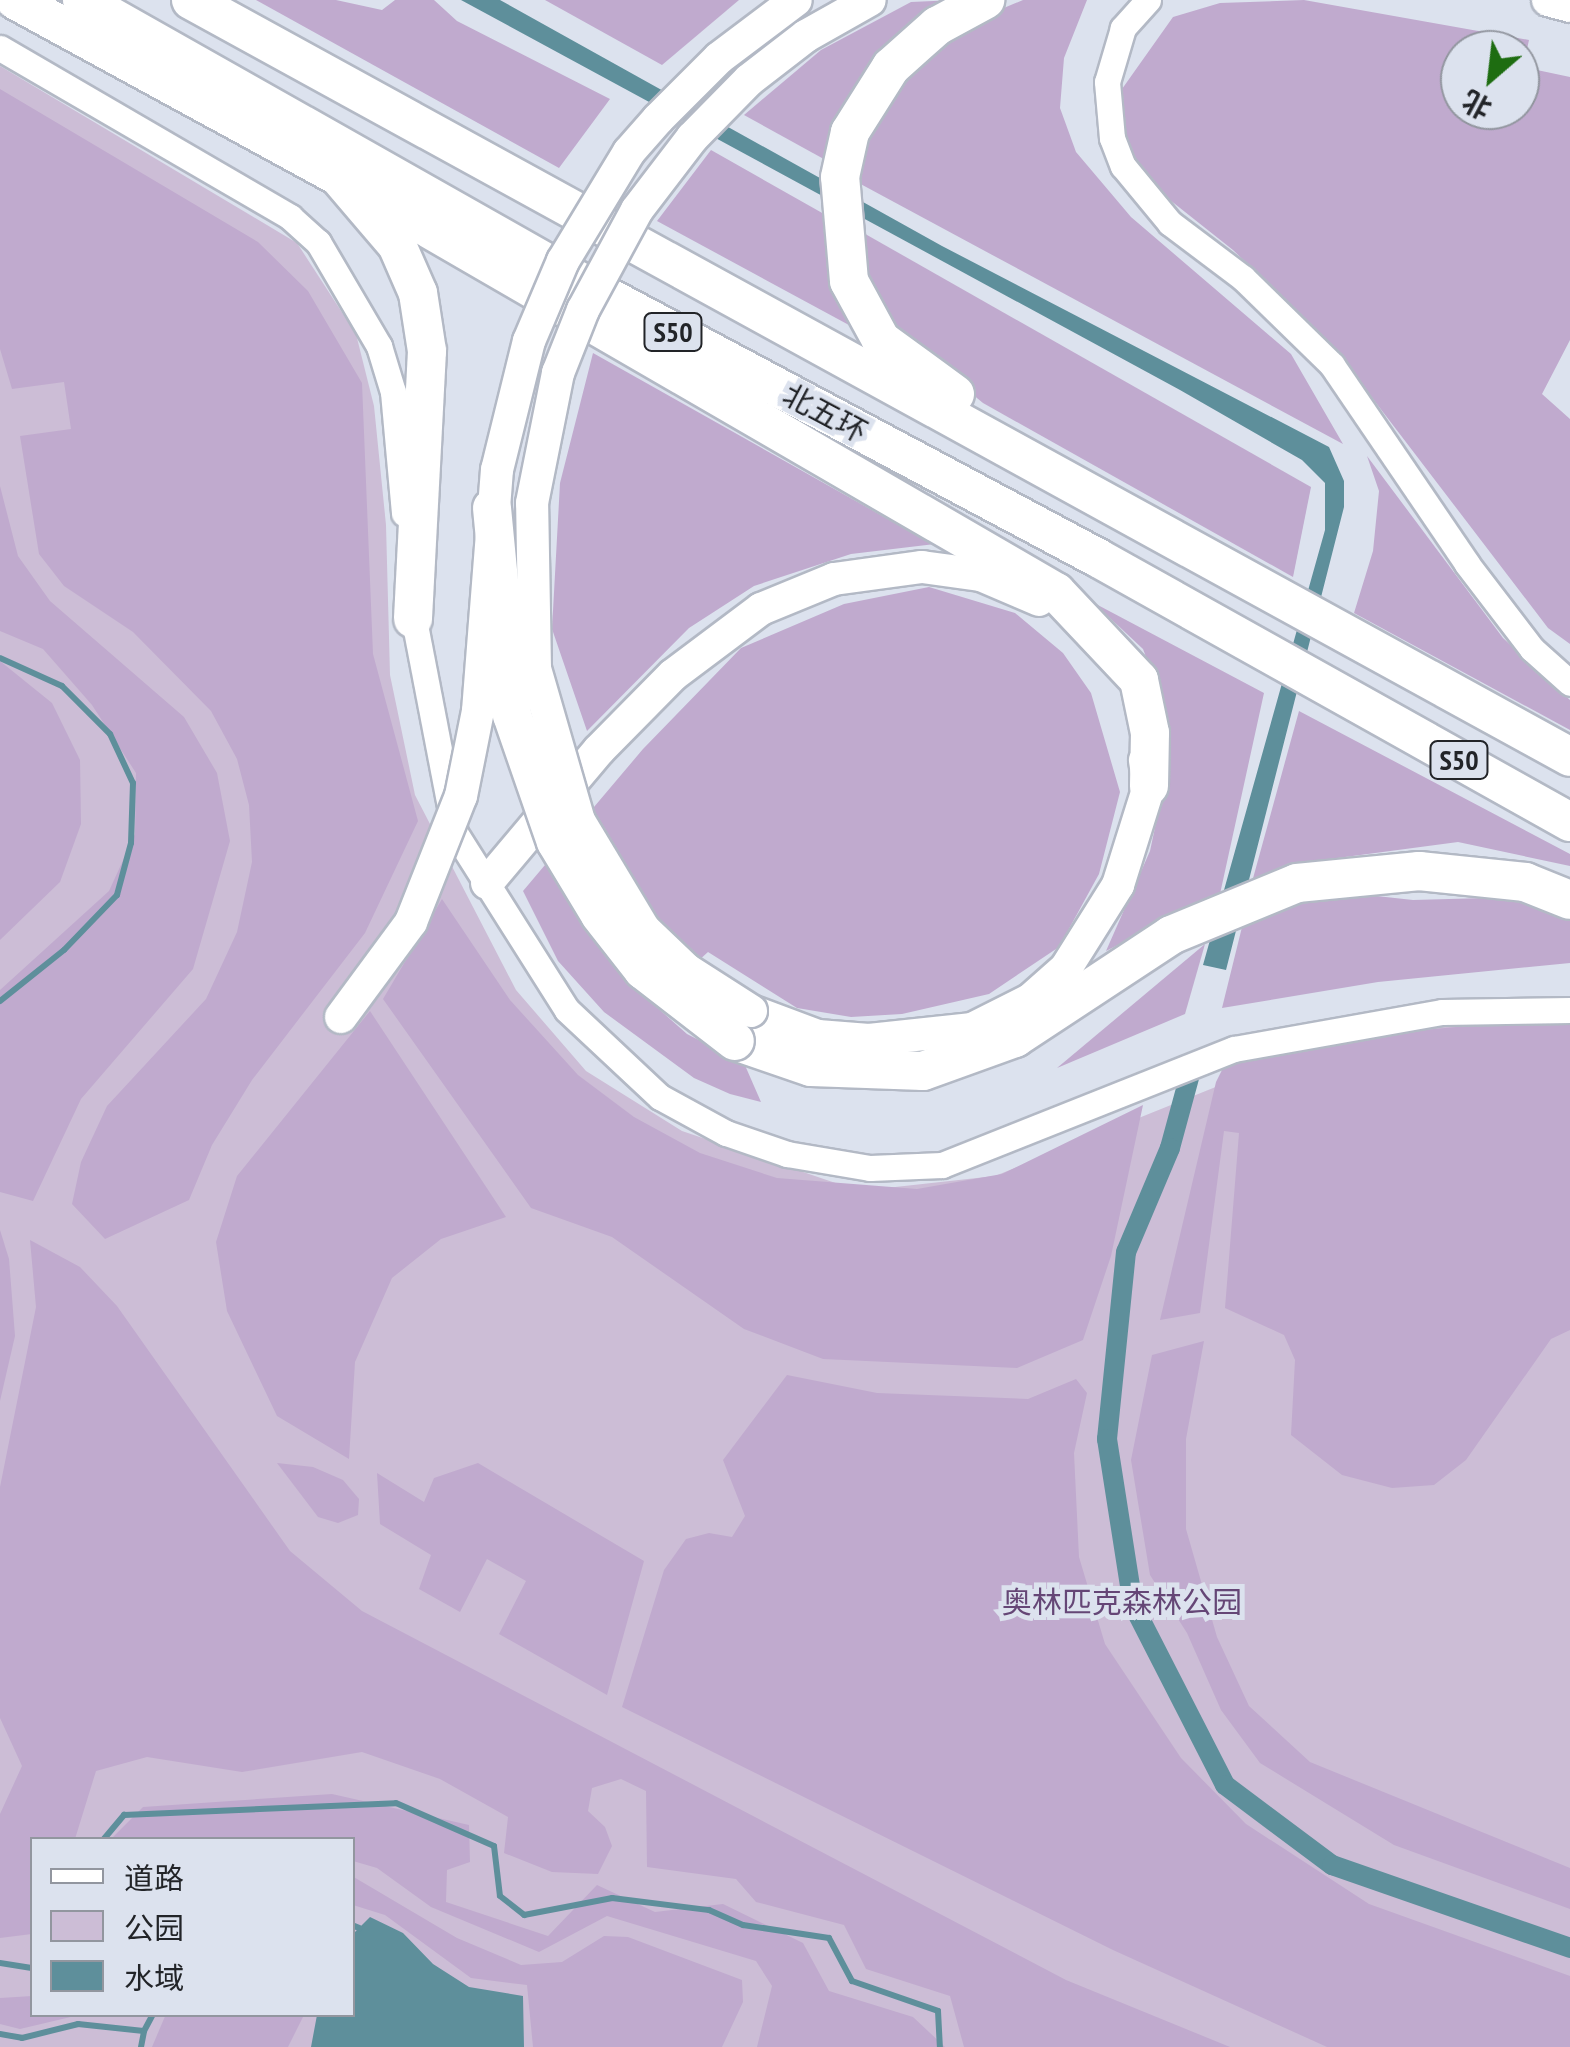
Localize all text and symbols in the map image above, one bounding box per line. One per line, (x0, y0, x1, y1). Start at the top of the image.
north arrow (1440, 30, 1540, 130)
text: 北 (1456, 82, 1498, 128)
road number: S50 (643, 309, 703, 355)
street label: 北五环 (777, 376, 873, 450)
road number: S50 (1429, 737, 1489, 783)
park label: 奥林匹克森林公园 (1002, 1584, 1242, 1620)
legend (30, 1837, 355, 2017)
text: 道路 (124, 1858, 184, 1897)
text: 公园 (124, 1908, 184, 1947)
text: 水域 (124, 1958, 184, 1997)

